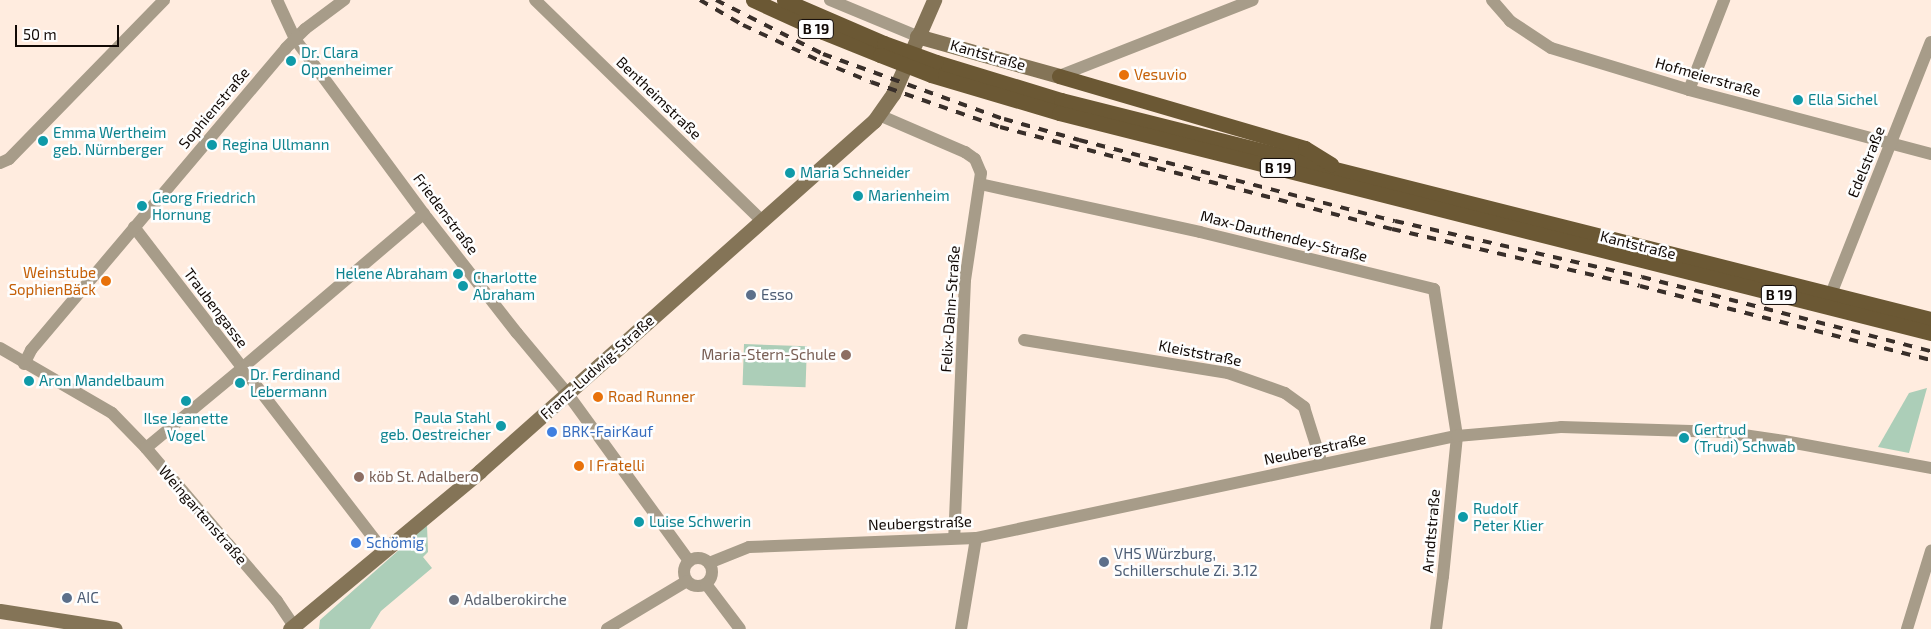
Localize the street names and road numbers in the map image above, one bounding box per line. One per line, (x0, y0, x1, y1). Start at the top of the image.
road number: B 19 (797, 18, 835, 40)
street label: Kantstraße (948, 36, 1028, 74)
street label: Bentheimstraße (613, 53, 705, 143)
street label: Hofmeierstraße (1653, 53, 1763, 101)
street label: Sophienstraße (175, 64, 253, 152)
street label: Edelstraße (1844, 124, 1888, 200)
road number: B 19 (1259, 156, 1297, 180)
street label: Friedenstraße (410, 170, 482, 258)
street label: Max-Dauthendey-Straße (1199, 207, 1369, 265)
street label: Kantstraße (1598, 227, 1678, 263)
street label: Felix-Dahn-Straße (937, 245, 963, 373)
street label: Traubengasse (180, 265, 252, 351)
road number: B 19 (1760, 284, 1798, 306)
street label: Franz-Ludwig-Straße (536, 311, 658, 423)
street label: Kleiststraße (1157, 336, 1243, 370)
street label: Neubergstraße (1262, 429, 1368, 469)
street label: Weingartenstraße (155, 462, 251, 568)
street label: Arndtstraße (1418, 488, 1444, 574)
street label: Neubergstraße (868, 512, 972, 534)

